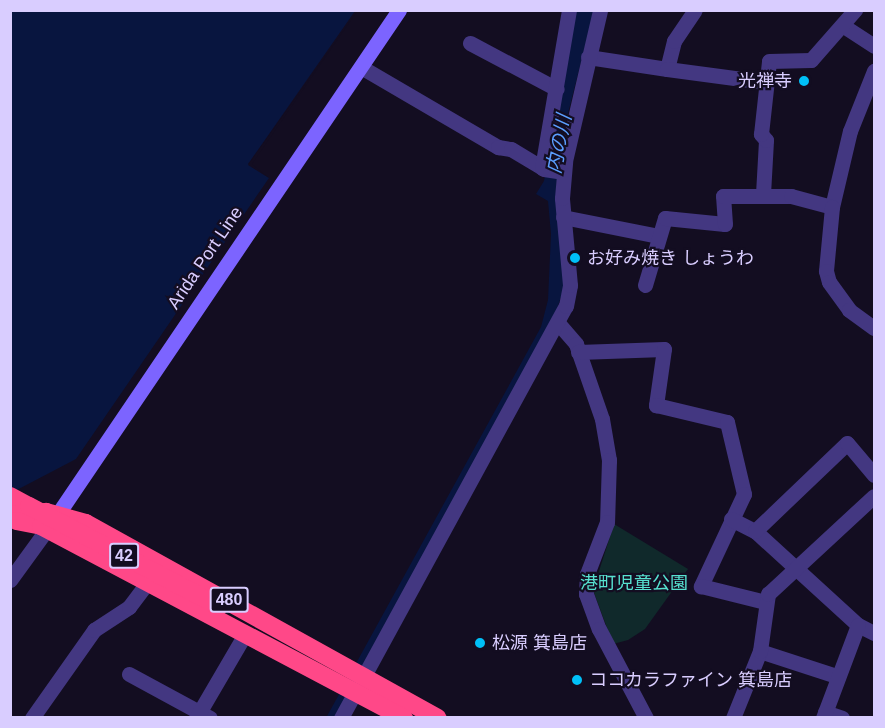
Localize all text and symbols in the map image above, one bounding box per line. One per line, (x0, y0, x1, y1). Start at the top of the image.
place label: 光禅寺 (738, 70, 792, 92)
marker: 光禅寺 (797, 74, 811, 88)
water label: 内の川 (541, 112, 577, 176)
street label: Arida Port Line (163, 203, 247, 313)
place label: お好み焼き しょうわ (587, 247, 754, 269)
marker: お好み焼き しょうわ (568, 251, 582, 265)
road number: 42 (109, 543, 139, 569)
park label: 港町児童公園 (580, 572, 688, 594)
road number: 480 (210, 587, 248, 613)
place label: 松源 箕島店 (492, 632, 587, 654)
marker: 松源 箕島店 (473, 636, 487, 650)
place label: ココカラファイン 箕島店 (589, 669, 792, 691)
marker: ココカラファイン 箕島店 (570, 673, 584, 687)

